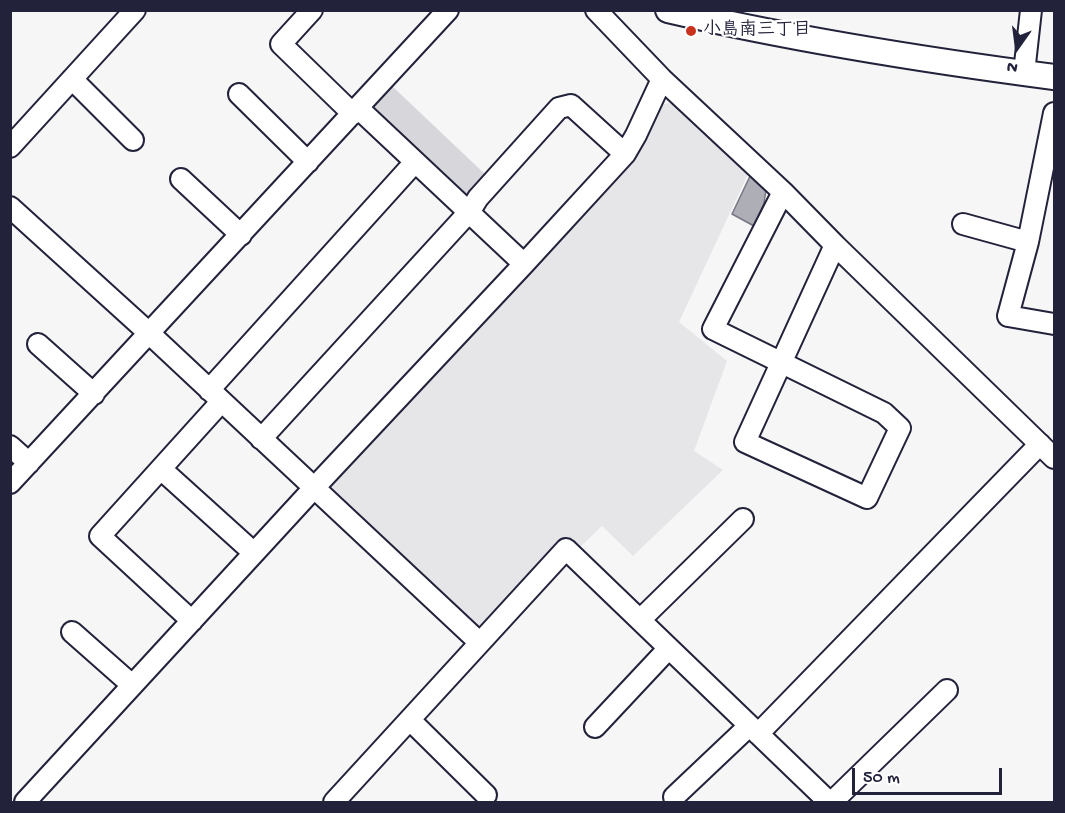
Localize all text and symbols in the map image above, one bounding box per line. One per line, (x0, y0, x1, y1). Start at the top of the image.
north arrow (987, 18, 1047, 78)
place label: 小島南三丁目 (703, 20, 811, 42)
marker: 小島南三丁目 (684, 24, 698, 38)
text: N (1005, 55, 1020, 76)
scale bar (855, 756, 1005, 794)
text: 50 m (863, 768, 900, 789)

